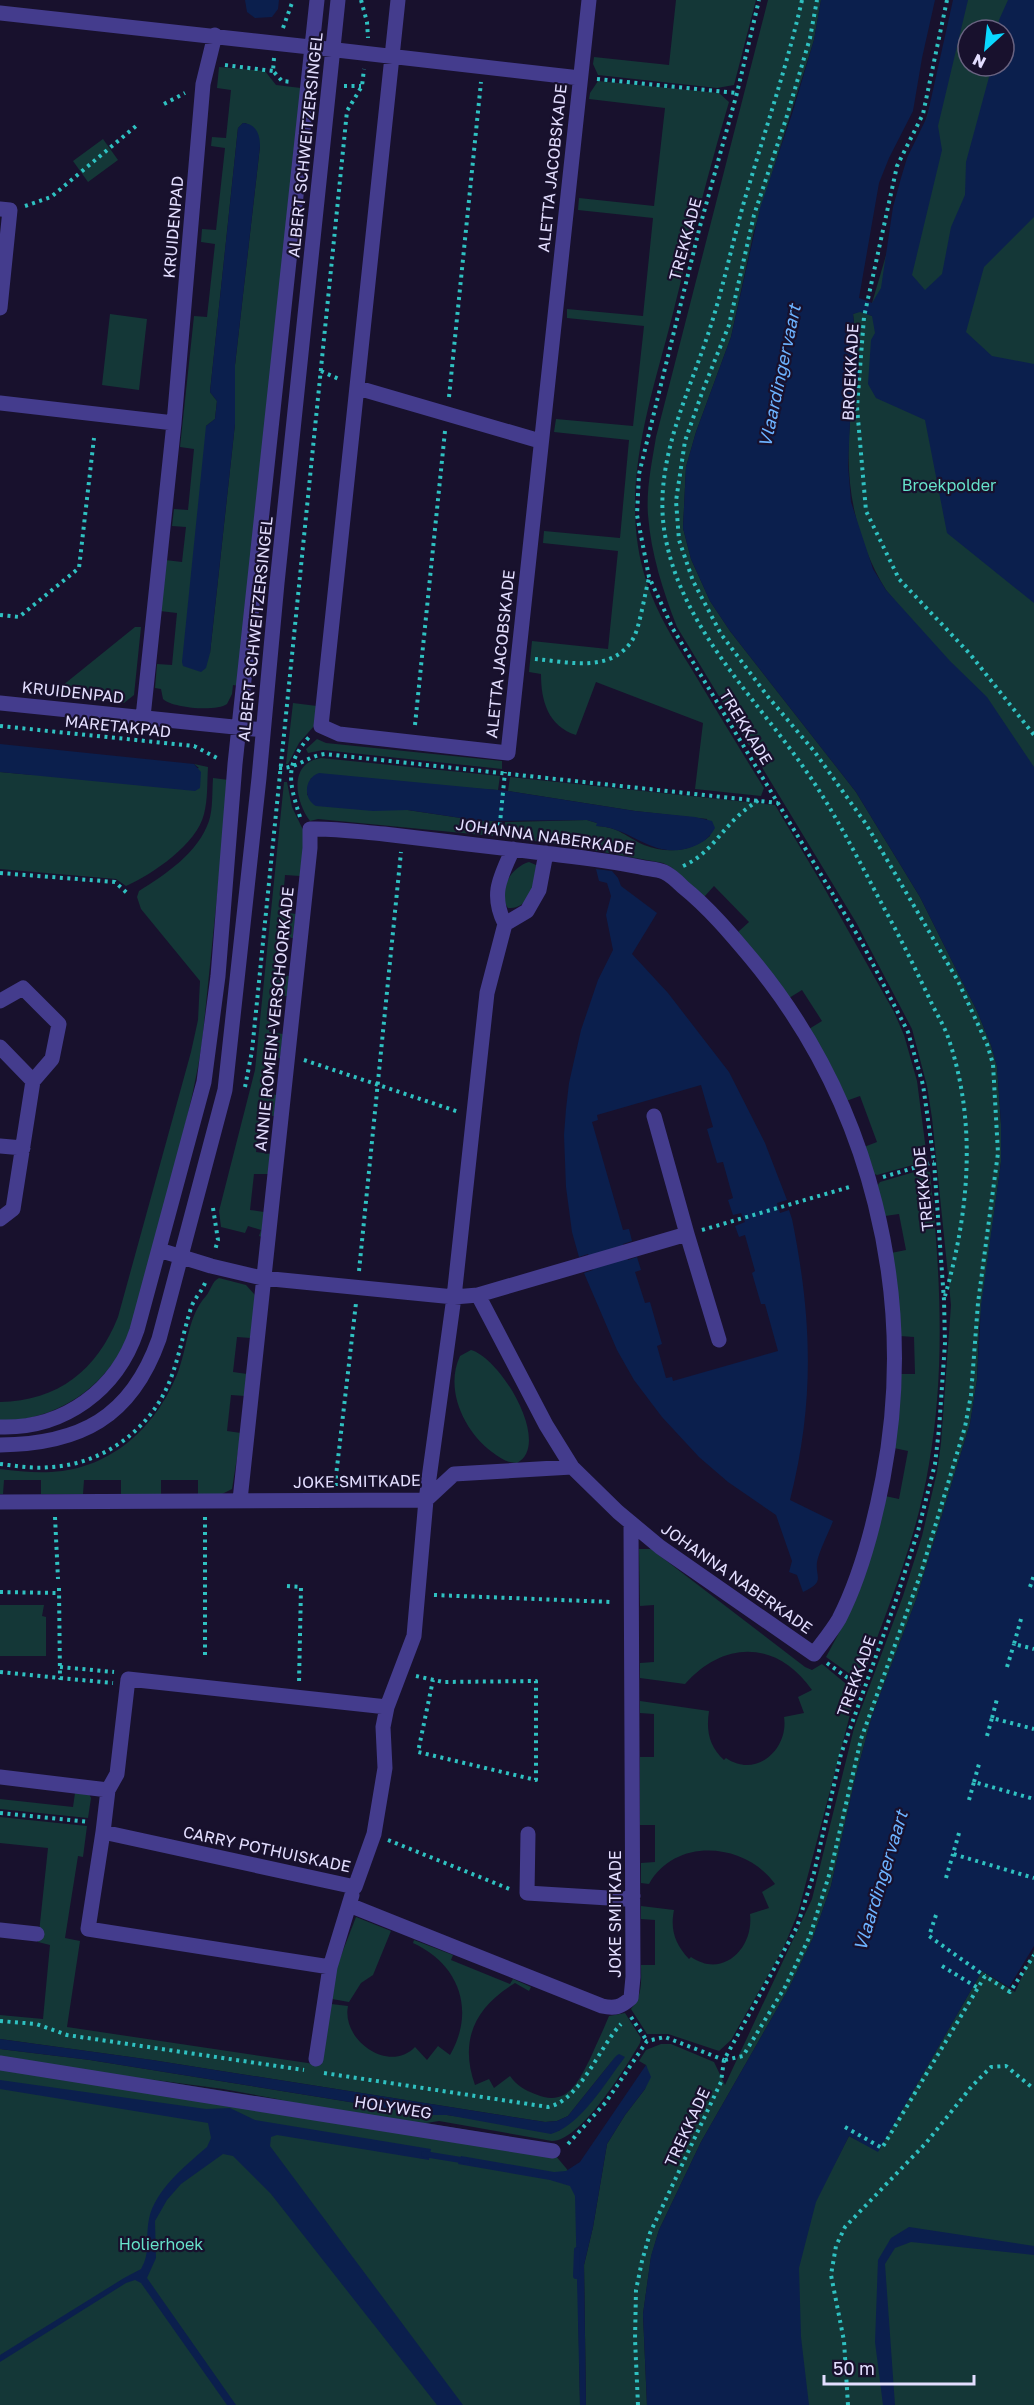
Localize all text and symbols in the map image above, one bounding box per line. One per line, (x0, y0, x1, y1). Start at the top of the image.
north arrow (956, 18, 1016, 78)
street label: ALBERT SCHWEITZERSINGEL (283, 32, 327, 258)
text: N (969, 50, 989, 73)
street label: ALETTA JACOBSKADE (533, 83, 571, 253)
street label: KRUIDENPAD (159, 175, 187, 279)
street label: TREKKADE (664, 196, 706, 282)
water label: Vlaardingervaart (753, 301, 805, 449)
street label: BROEKKADE (837, 323, 863, 421)
park label: Broekpolder (902, 475, 996, 495)
street label: ALBERT SCHWEITZERSINGEL (233, 516, 277, 742)
street label: ALETTA JACOBSKADE (481, 569, 519, 739)
street label: KRUIDENPAD (21, 677, 125, 707)
street label: TREKKADE (715, 686, 777, 768)
street label: MARETAKPAD (64, 710, 172, 742)
street label: JOHANNA NABERKADE (455, 814, 635, 858)
street label: ANNIE ROMEIN-VERSCHOORKADE (250, 886, 298, 1152)
street label: TREKKADE (909, 1146, 937, 1232)
street label: JOKE SMITKADE (293, 1470, 421, 1492)
street label: JOHANNA NABERKADE (658, 1518, 816, 1638)
street label: TREKKADE (832, 1633, 880, 1719)
water label: Vlaardingervaart (848, 1806, 912, 1953)
street label: CARRY POTHUISKADE (181, 1821, 353, 1877)
street label: JOKE SMITKADE (605, 1850, 625, 1978)
street label: TREKKADE (660, 2084, 714, 2170)
street label: HOLYWEG (353, 2091, 433, 2123)
park label: Holierhoek (119, 2234, 203, 2254)
scale bar (824, 2348, 974, 2386)
text: 50 m (833, 2357, 875, 2379)

